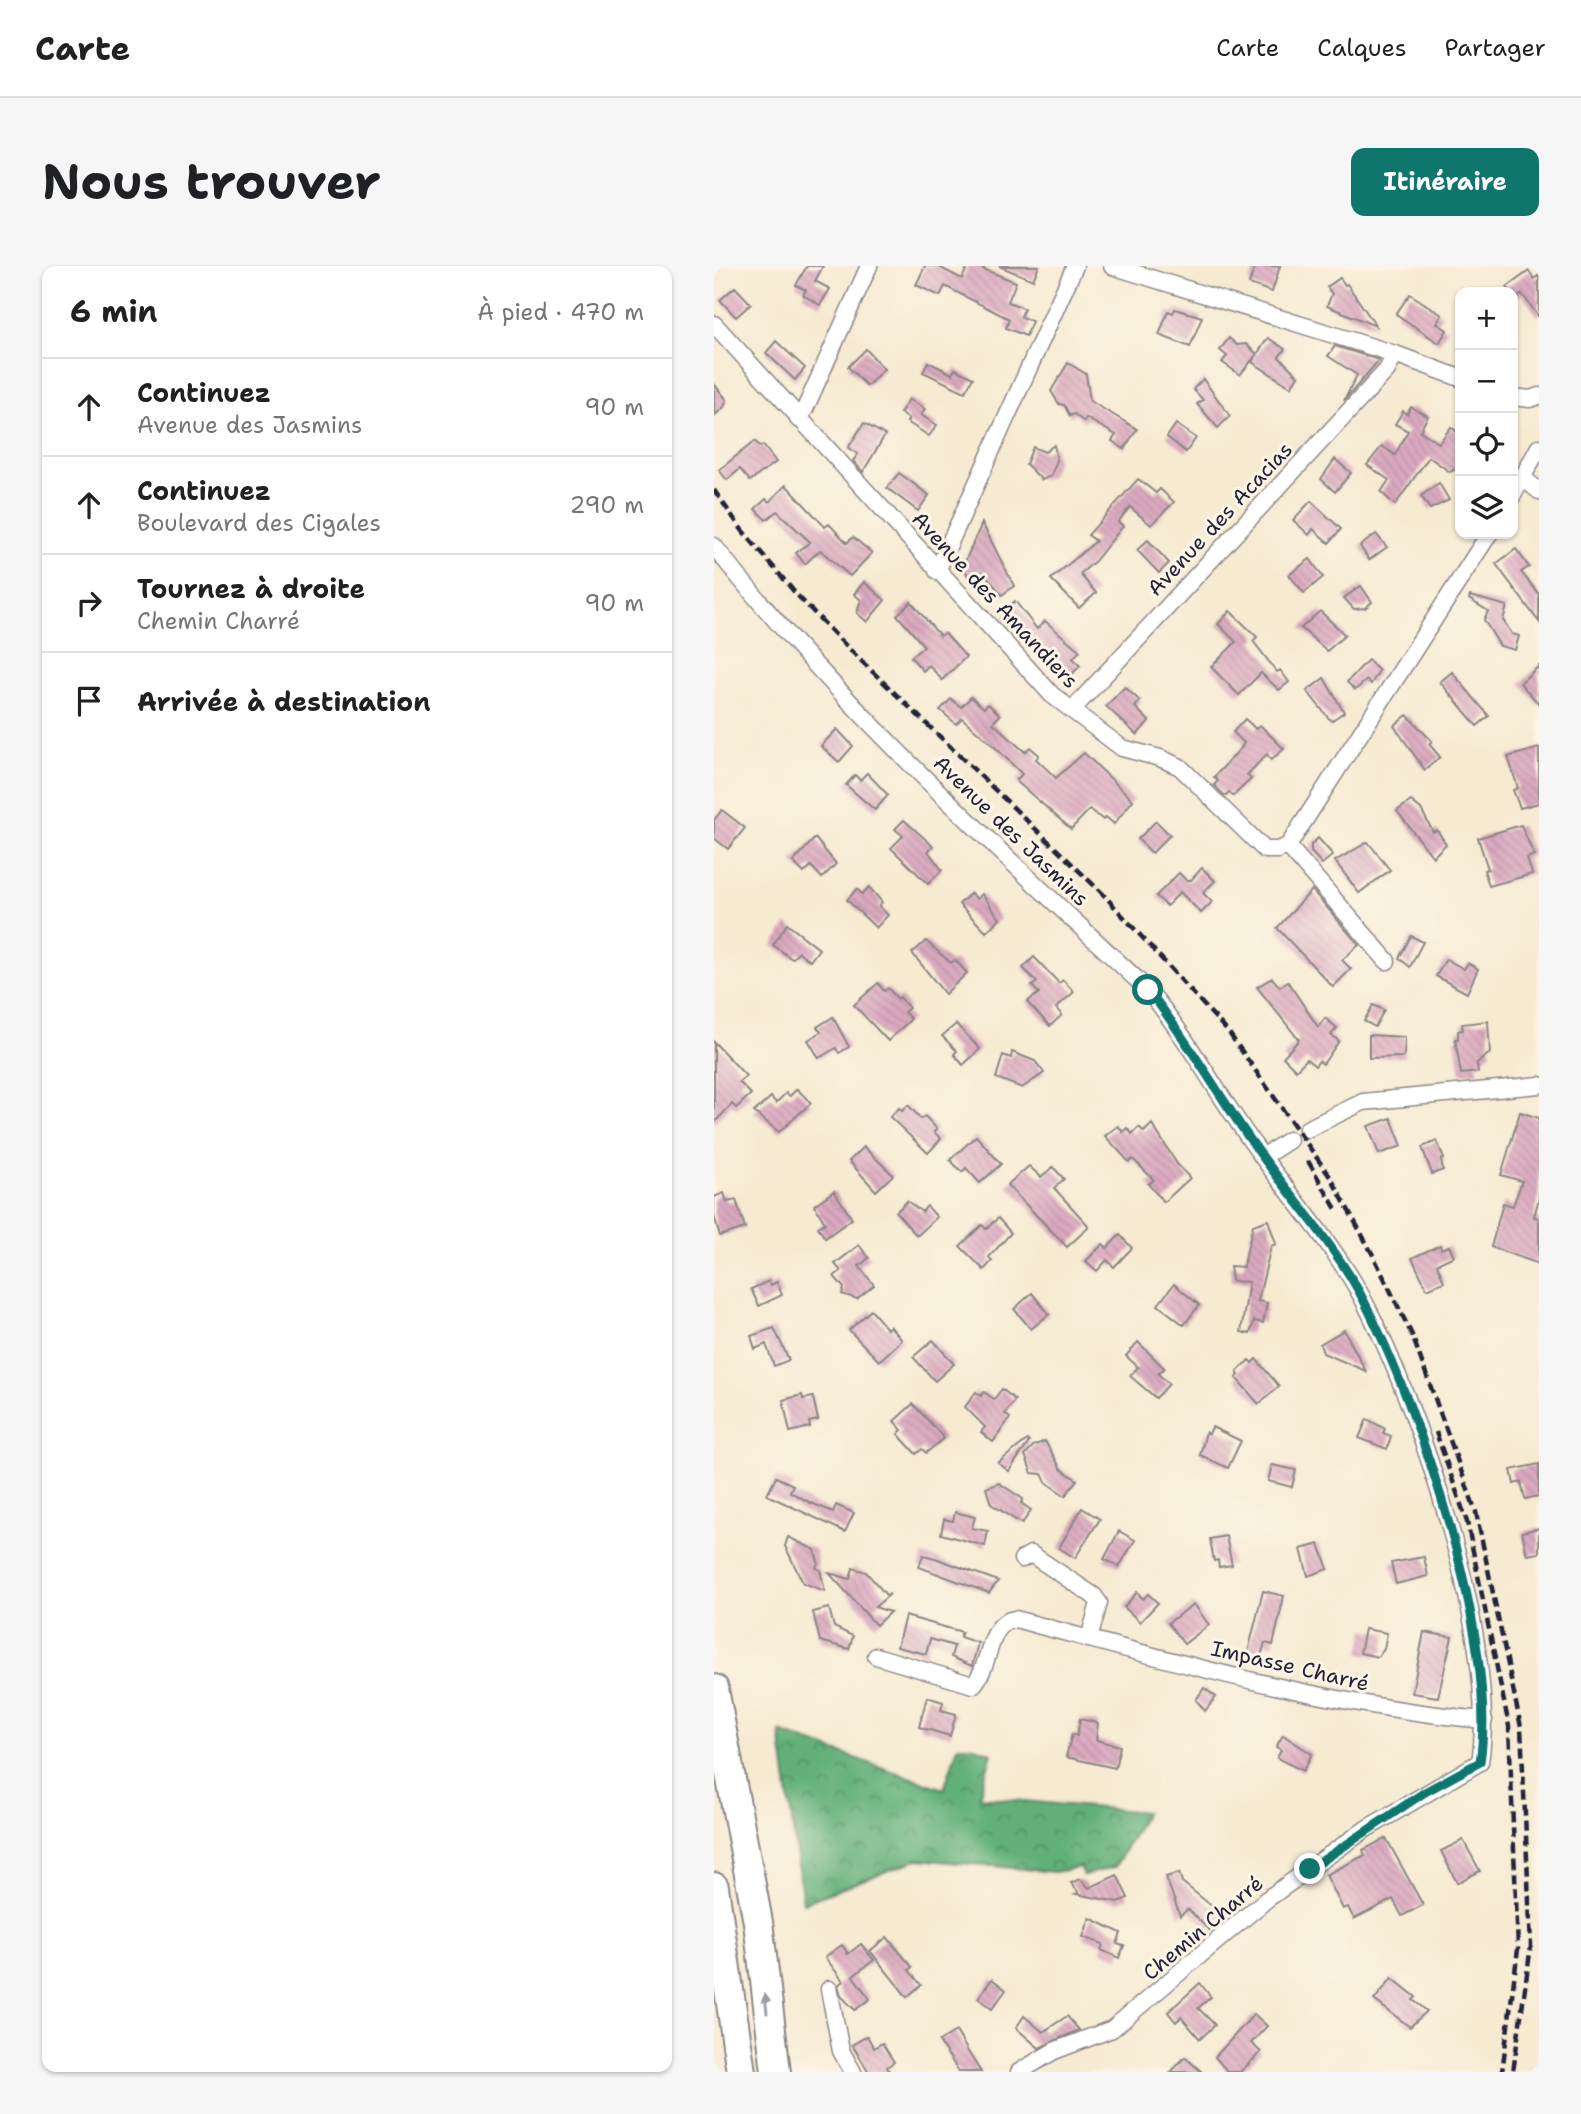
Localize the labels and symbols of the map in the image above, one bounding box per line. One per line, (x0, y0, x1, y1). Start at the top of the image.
street label: Avenue des Acacias (1141, 436, 1299, 602)
street label: Avenue des Amandiers (906, 506, 1084, 694)
street label: Avenue des Jasmins (927, 749, 1095, 913)
route start (1132, 974, 1163, 1005)
street label: Impasse Charré (1208, 1634, 1372, 1698)
route end (1294, 1853, 1325, 1884)
street label: Chemin Charré (1137, 1869, 1269, 1987)
one-way arrow (761, 1993, 772, 2015)

